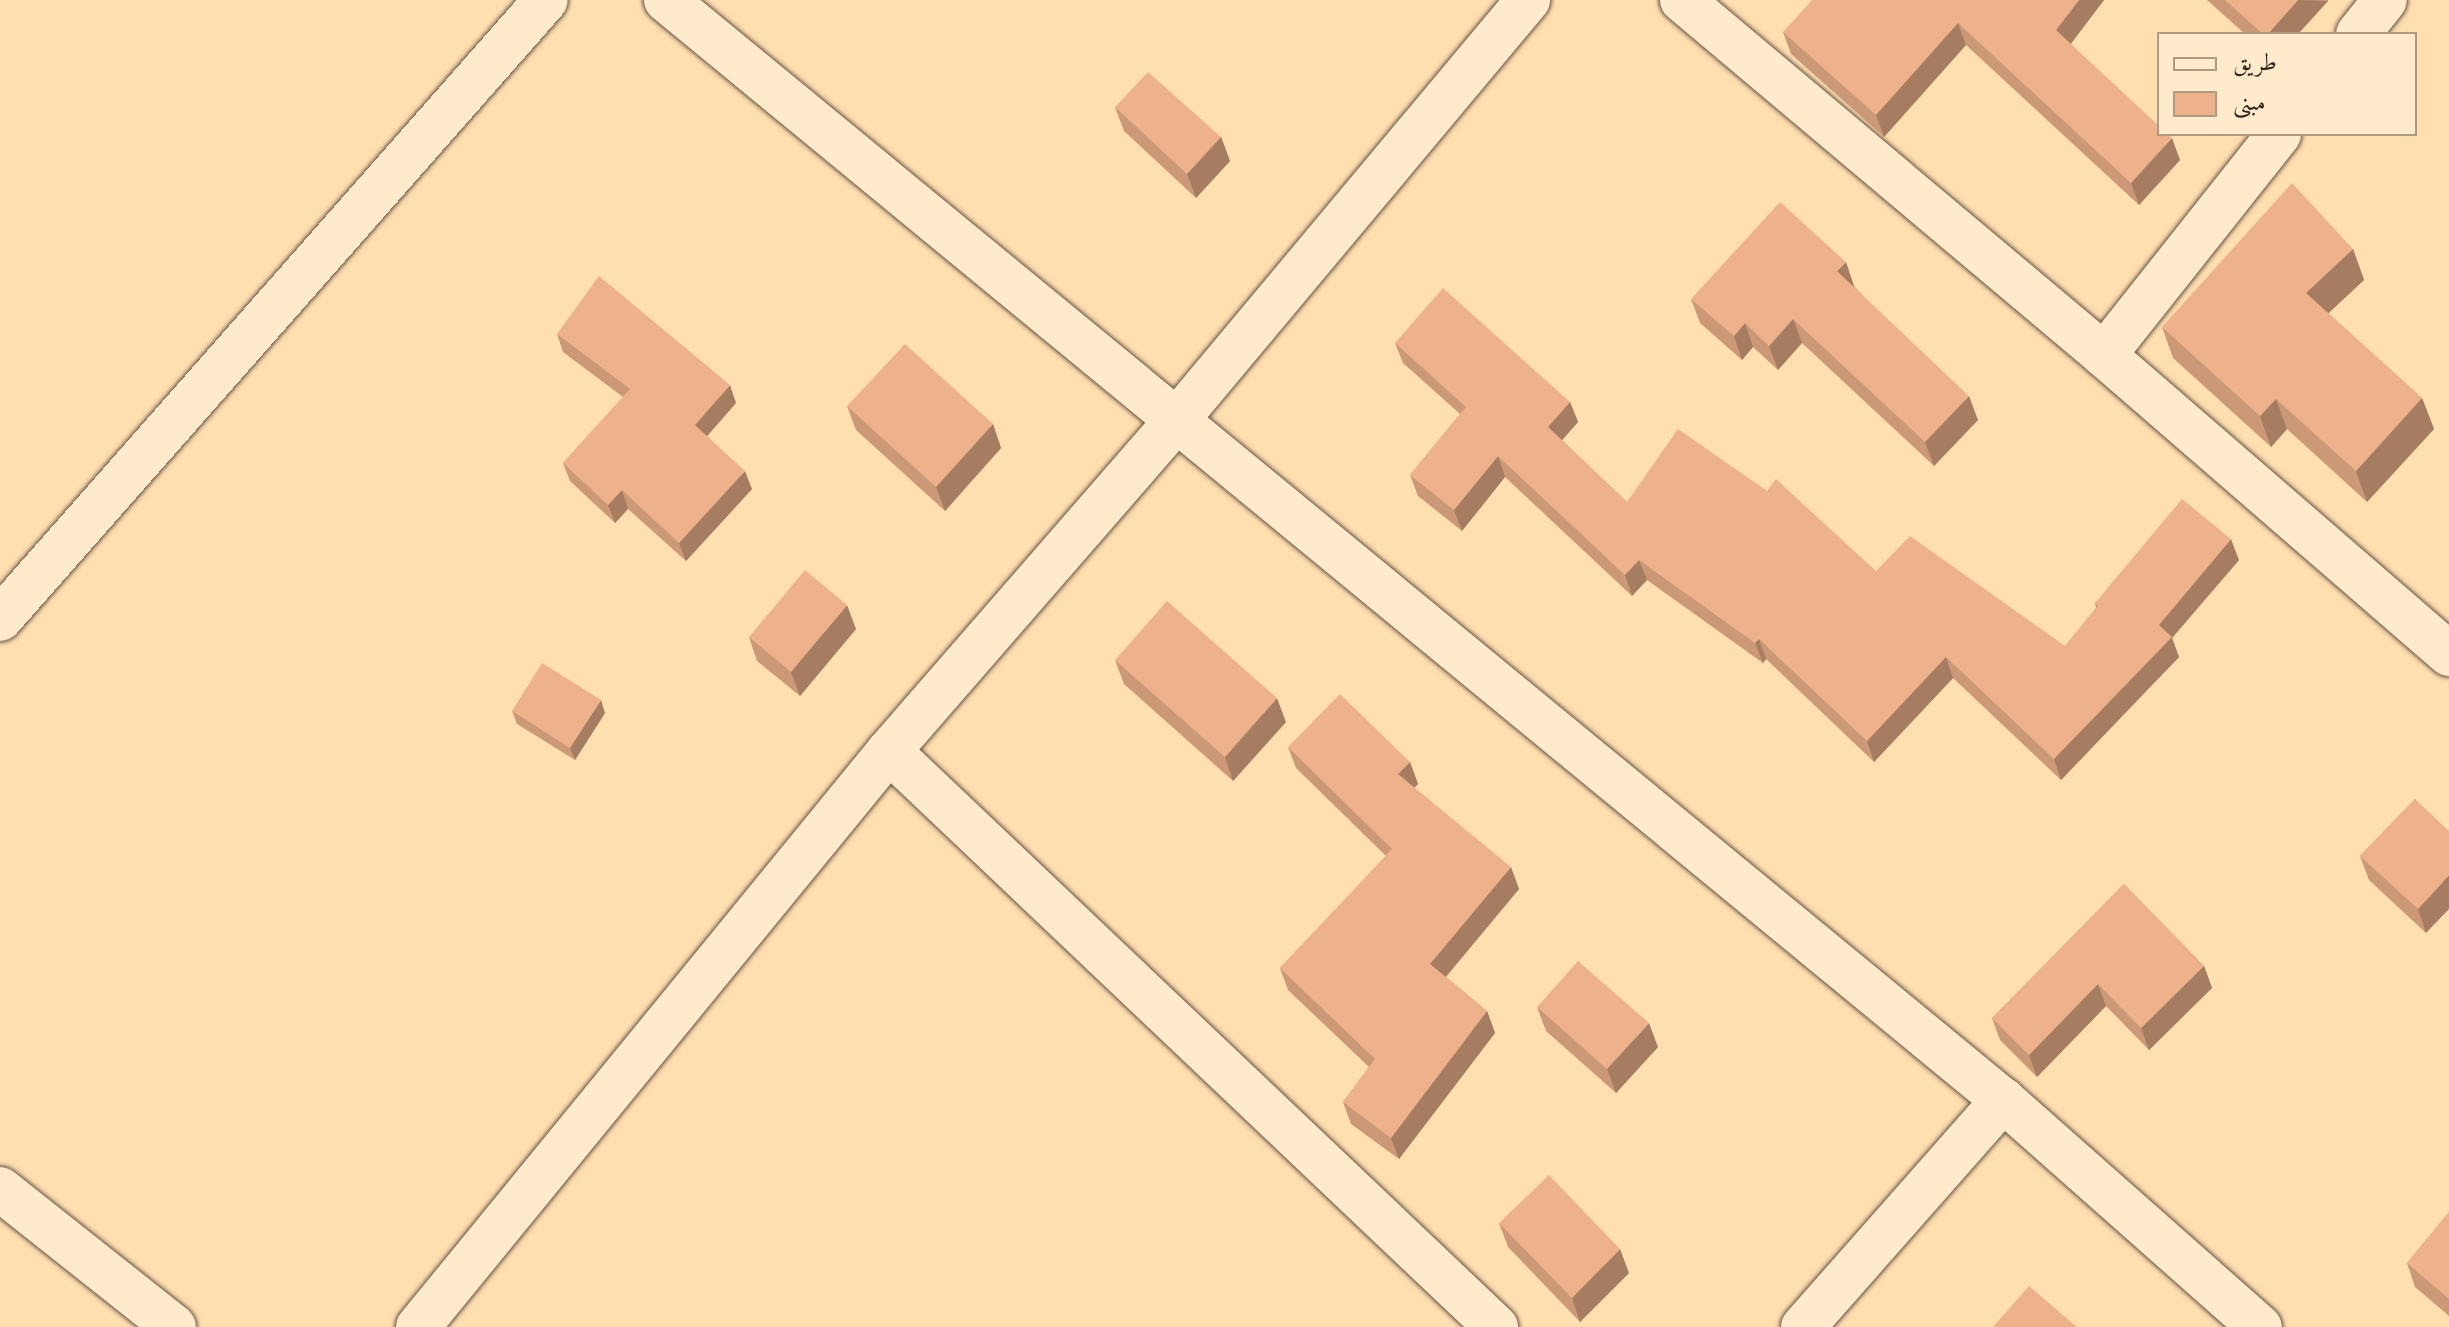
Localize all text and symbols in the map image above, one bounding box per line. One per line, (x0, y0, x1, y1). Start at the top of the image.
legend (2157, 32, 2417, 136)
text: طريق (2233, 47, 2277, 81)
text: مبنى (2233, 87, 2266, 121)

